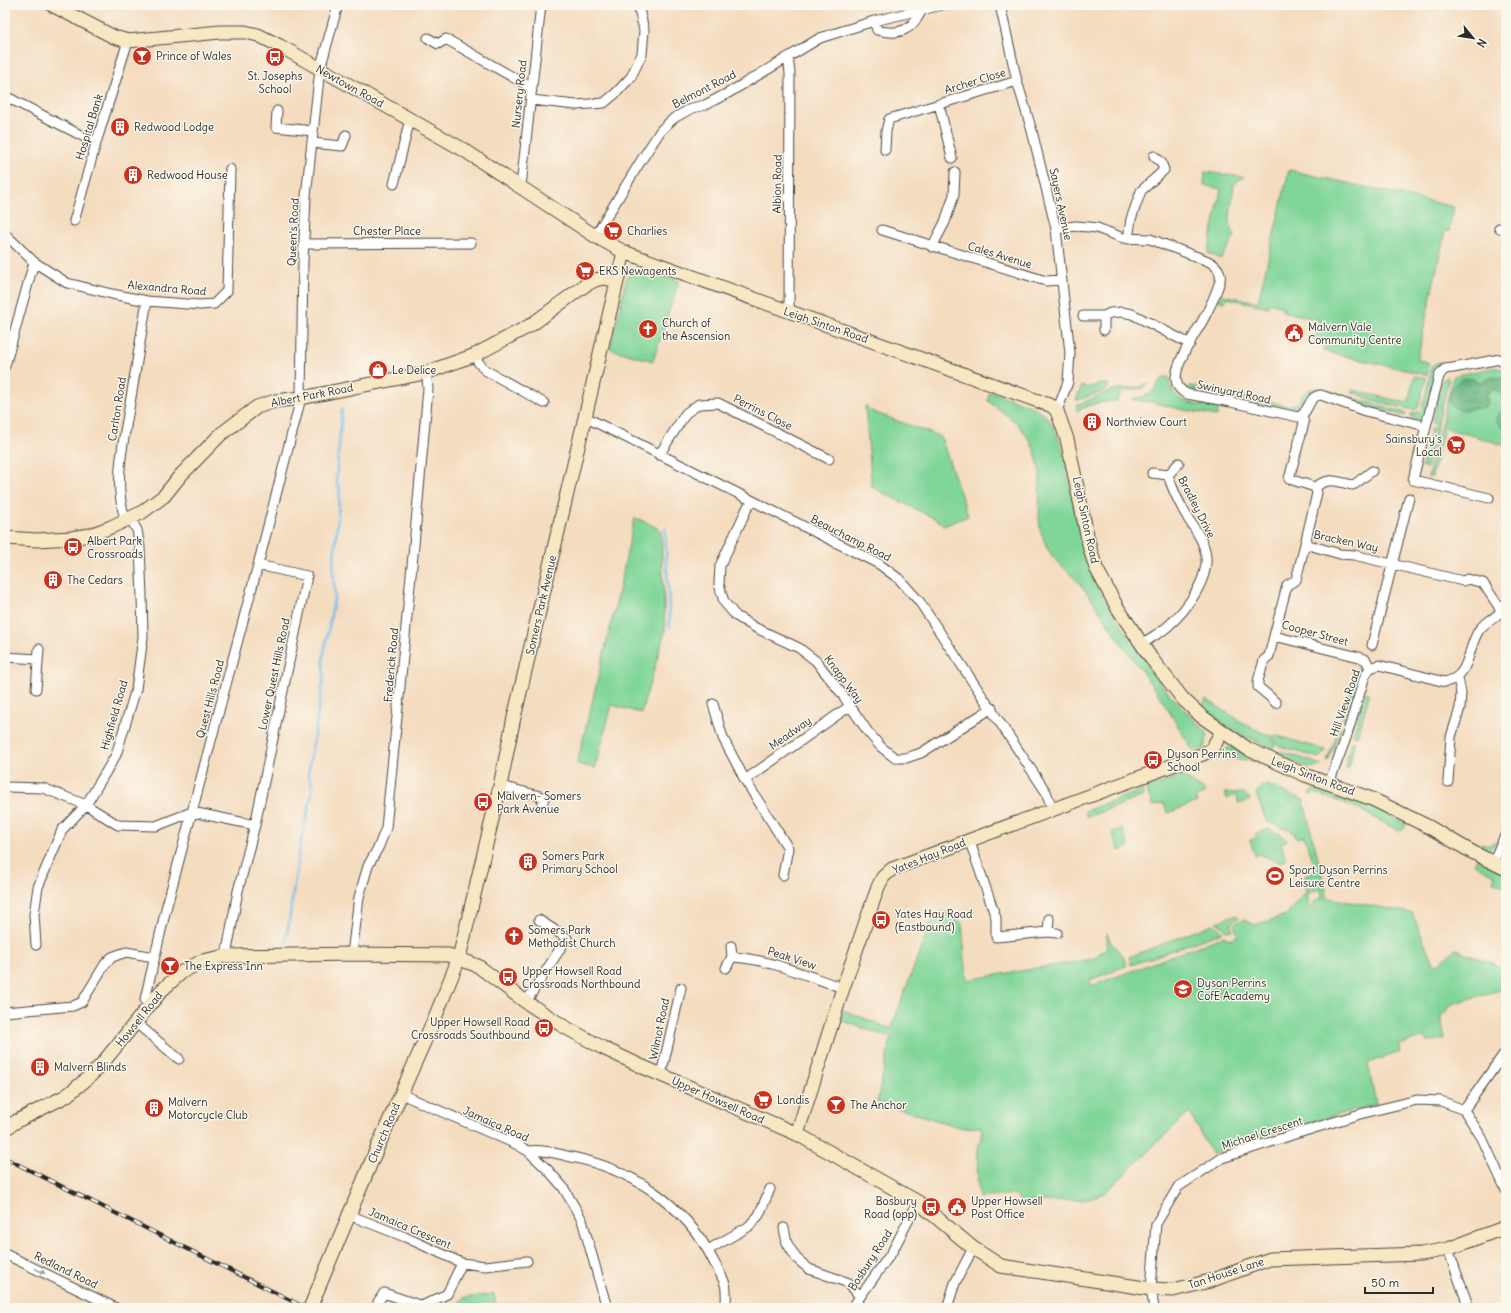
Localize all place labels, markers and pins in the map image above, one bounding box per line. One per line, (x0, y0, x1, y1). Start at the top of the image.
bar icon: Prince of Wales (131, 45, 153, 67)
bus stop icon: St. Josephs School (264, 46, 286, 68)
place label: Prince of Wales (156, 49, 232, 63)
place label: St. Josephs School (248, 69, 302, 96)
building icon: Redwood Lodge (109, 116, 131, 138)
place label: Redwood Lodge (134, 120, 214, 134)
building icon: Redwood House (122, 164, 144, 186)
place label: Redwood House (147, 168, 228, 182)
supermarket icon: Charlies (602, 220, 624, 242)
place label: Charlies (627, 224, 667, 238)
supermarket icon: EKS Newagents (574, 260, 596, 282)
place label: EKS Newagents (599, 264, 676, 278)
place label: Church of the Ascension (662, 316, 730, 343)
church icon: Church of the Ascension (637, 318, 659, 340)
place label: Malvern Vale Community Centre (1308, 320, 1401, 347)
public building icon: Malvern Vale Community Centre (1283, 322, 1305, 344)
shop icon: Le Delice (367, 359, 389, 381)
place label: Le Delice (392, 363, 436, 377)
building icon: Northview Court (1081, 411, 1103, 433)
place label: Northview Court (1106, 415, 1187, 429)
place label: Sainsbury's Local (1385, 432, 1442, 459)
supermarket icon: Sainsbury's Local (1445, 434, 1467, 456)
place label: Albert Park Crossroads (87, 534, 143, 561)
bus stop icon: Albert Park Crossroads (62, 536, 84, 558)
building icon: The Cedars (42, 569, 64, 591)
place label: The Cedars (67, 573, 123, 587)
place label: Dyson Perrins School (1167, 747, 1236, 774)
bus stop icon: Dyson Perrins School (1142, 749, 1164, 771)
place label: Malvern- Somers Park Avenue (497, 789, 581, 816)
bus stop icon: Malvern- Somers Park Avenue (472, 791, 494, 813)
place label: Somers Park Primary School (542, 849, 618, 876)
building icon: Somers Park Primary School (517, 851, 539, 873)
place label: Sport Dyson Perrins Leisure Centre (1289, 863, 1388, 890)
sports icon: Sport Dyson Perrins Leisure Centre (1264, 865, 1286, 887)
place label: Yates Hay Road (Eastbound) (895, 907, 973, 934)
bus stop icon: Yates Hay Road (Eastbound) (870, 909, 892, 931)
place label: Somers Park Methodist Church (528, 923, 616, 950)
church icon: Somers Park Methodist Church (503, 925, 525, 947)
bar icon: The Express Inn (159, 955, 181, 977)
place label: The Express Inn (184, 959, 263, 973)
place label: Upper Howsell Road Crossroads Northbound (522, 964, 641, 991)
bus stop icon: Upper Howsell Road Crossroads Northbound (497, 966, 519, 988)
place label: Dyson Perrins CofE Academy (1197, 976, 1270, 1003)
school or university icon: Dyson Perrins CofE Academy (1172, 978, 1194, 1000)
place label: Upper Howsell Road Crossroads Southbound (411, 1015, 531, 1042)
bus stop icon: Upper Howsell Road Crossroads Southbound (533, 1017, 555, 1039)
building icon: Malvern Blinds (29, 1056, 51, 1078)
place label: Malvern Blinds (54, 1060, 126, 1074)
supermarket icon: Londis (752, 1089, 774, 1111)
place label: Londis (777, 1093, 809, 1107)
bar icon: The Anchor (825, 1094, 847, 1116)
place label: Malvern Motorcycle Club (168, 1095, 248, 1122)
building icon: Malvern Motorcycle Club (143, 1097, 165, 1119)
place label: The Anchor (850, 1098, 907, 1112)
place label: Bosbury Road (opp) (864, 1194, 917, 1221)
place label: Upper Howsell Post Office (971, 1194, 1043, 1221)
bus stop icon: Bosbury Road (opp) (920, 1196, 942, 1218)
public building icon: Upper Howsell Post Office (946, 1196, 968, 1218)

